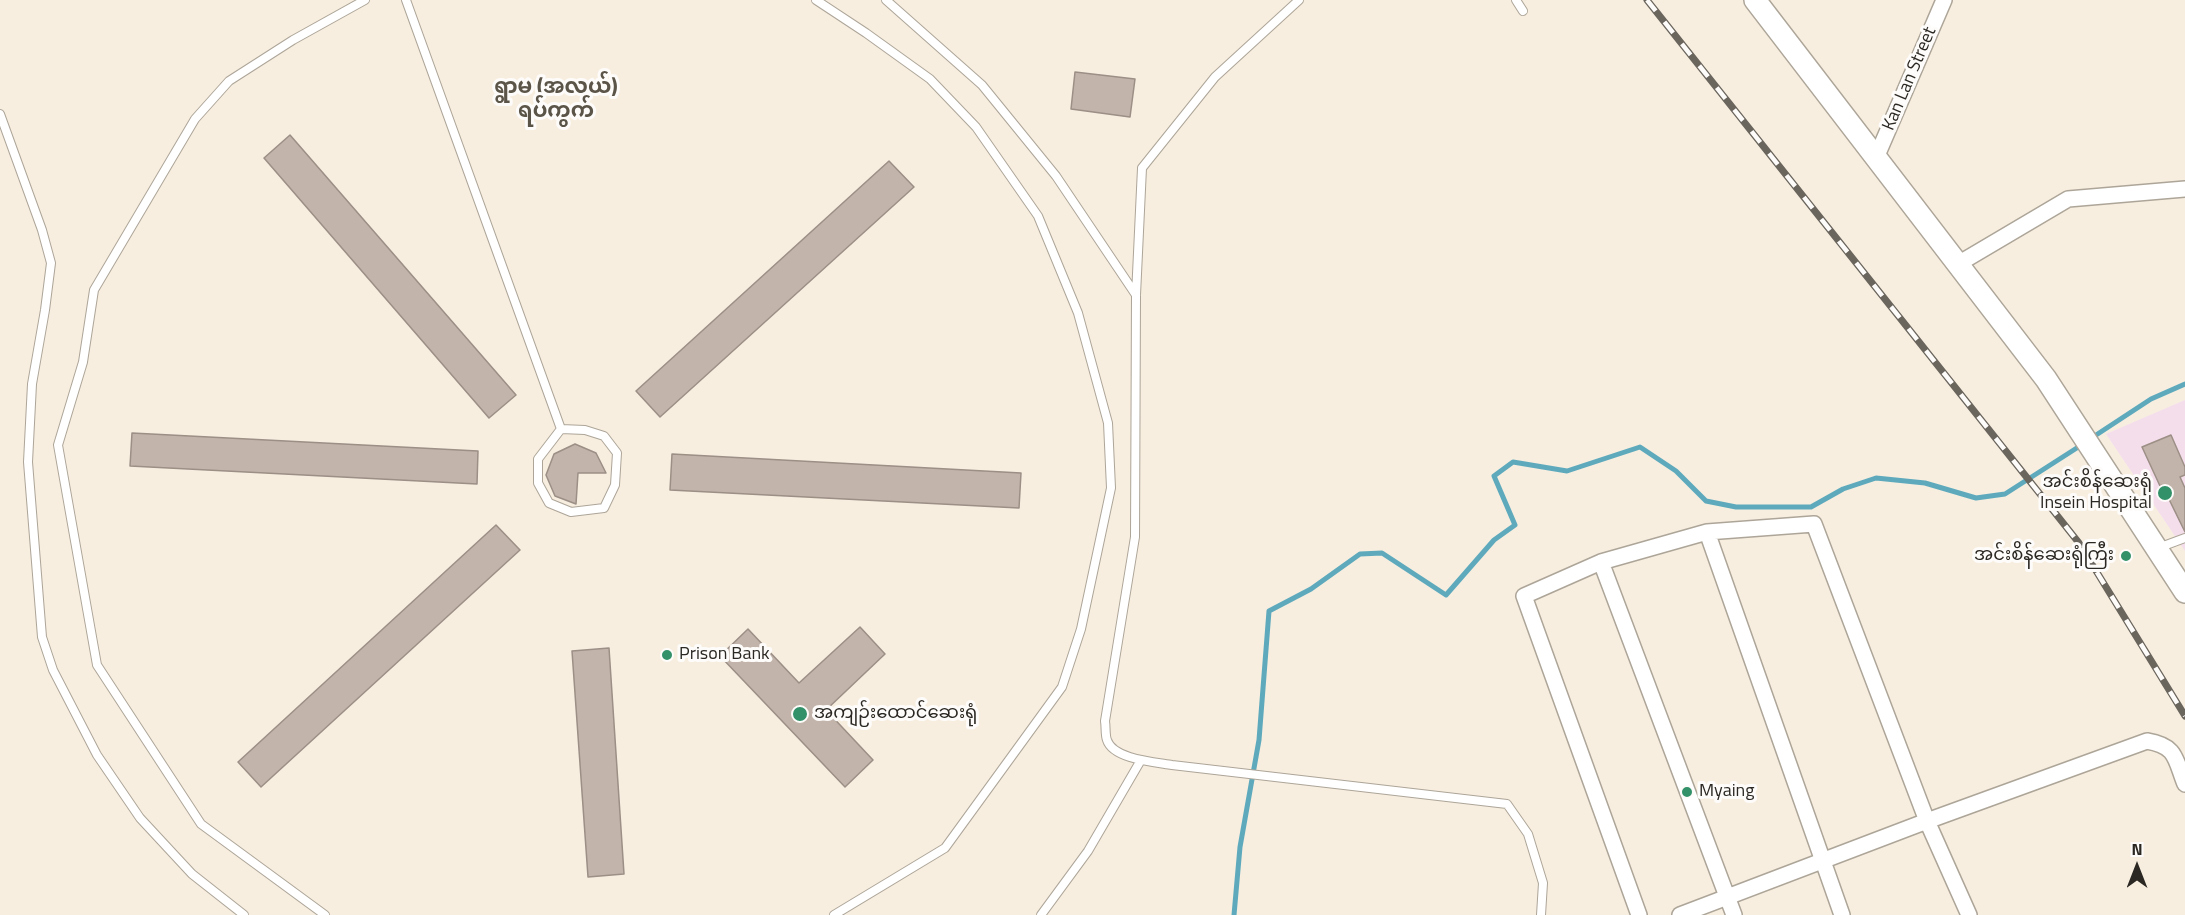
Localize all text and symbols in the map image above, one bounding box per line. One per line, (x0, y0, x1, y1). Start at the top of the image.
street label: Kan Lan Street (1878, 24, 1942, 134)
district label: ရွာမ (အလယ်) ရပ်ကွက် (494, 75, 618, 125)
place label: အင်းစိန်ဆေးရုံ Insein Hospital (2040, 472, 2152, 514)
marker: အင်းစိန်ဆေးရုံ Insein Hospital (2156, 484, 2174, 502)
place label: အင်းစိန်ဆေးရုံကြီး (1974, 545, 2114, 567)
marker: အင်းစိန်ဆေးရုံကြီး (2119, 549, 2133, 563)
place label: Prison Bank (679, 644, 770, 666)
marker: Prison Bank (660, 648, 674, 662)
place label: အကျဉ်းထောင်ဆေးရုံ (814, 703, 977, 725)
marker: အကျဉ်းထောင်ဆေးရုံ (791, 705, 809, 723)
place label: Myaing (1699, 781, 1755, 803)
marker: Myaing (1680, 785, 1694, 799)
north arrow (2107, 837, 2167, 897)
text: N (2131, 837, 2143, 861)

